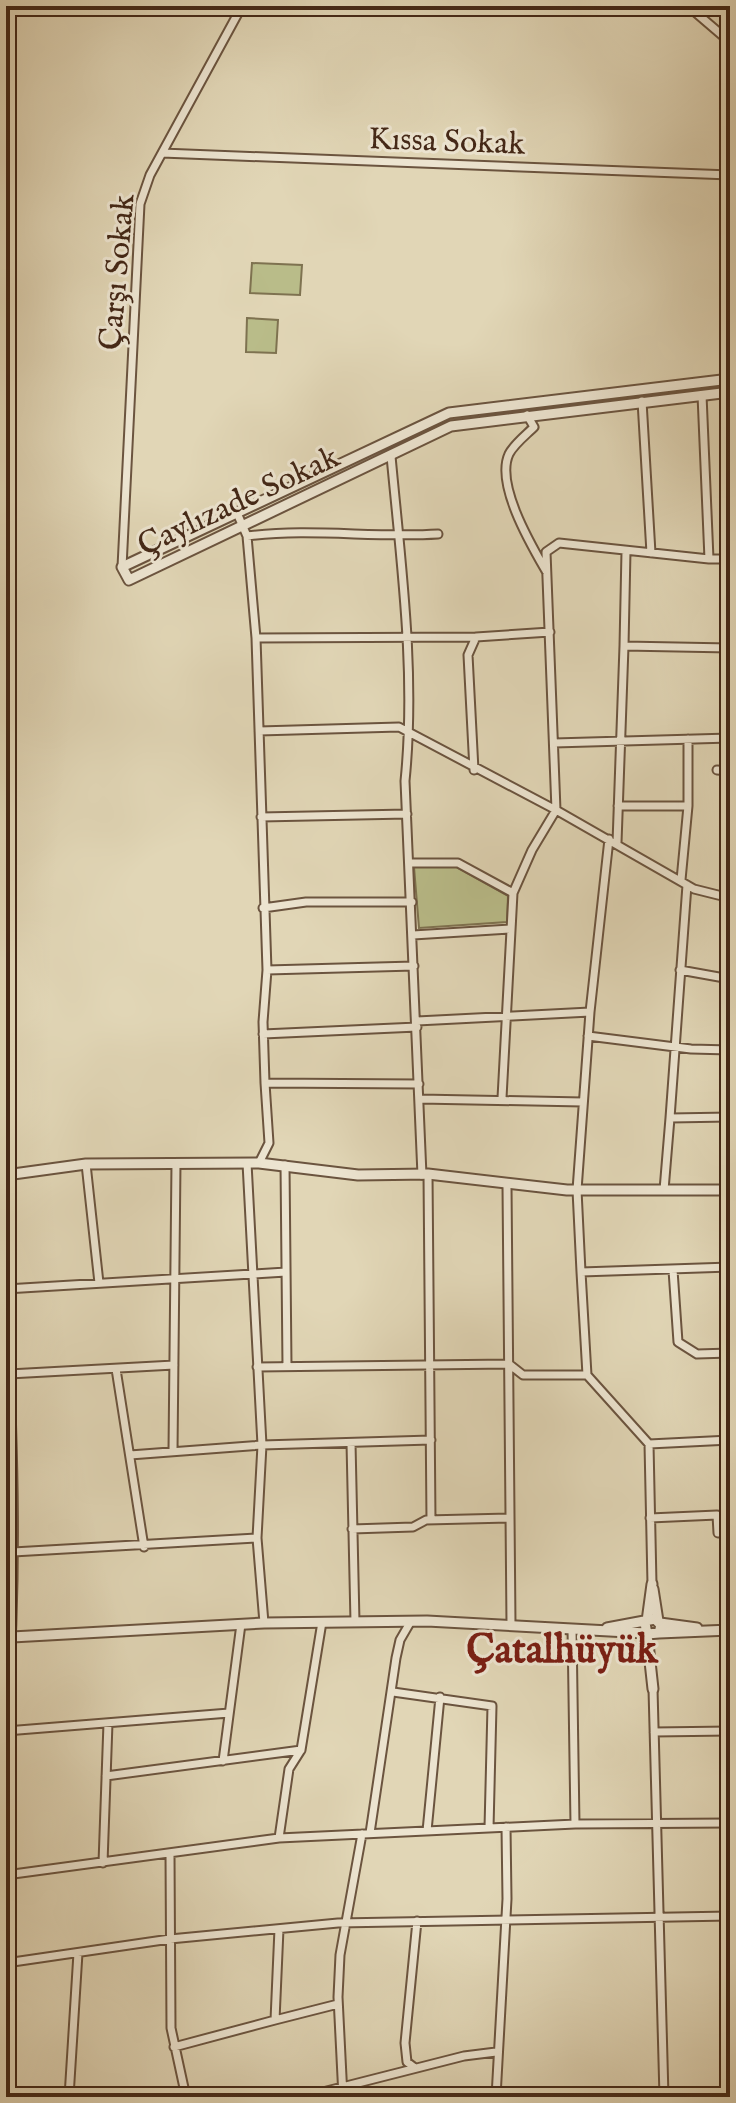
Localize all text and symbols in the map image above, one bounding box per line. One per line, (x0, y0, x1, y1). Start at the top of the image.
street label: Kıssa Sokak (368, 119, 527, 166)
street label: Çarşı Sokak (91, 191, 146, 352)
street label: Çaylızade Sokak (132, 437, 347, 567)
district label: Çatalhüyük (466, 1626, 659, 1677)

